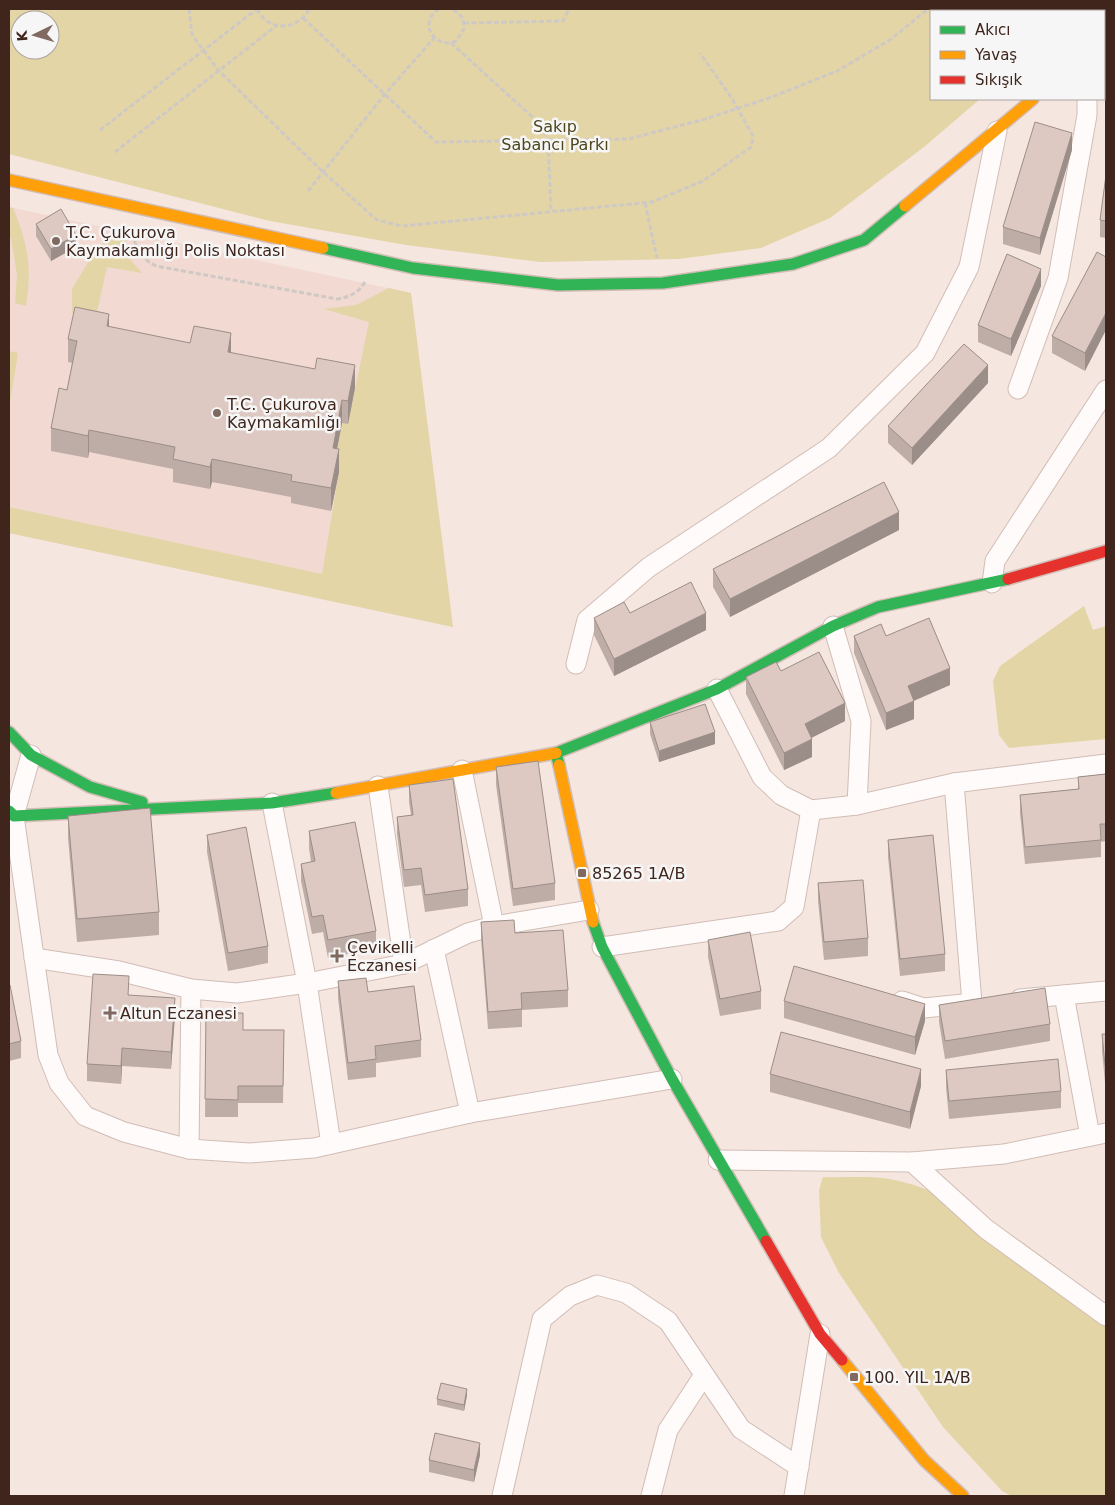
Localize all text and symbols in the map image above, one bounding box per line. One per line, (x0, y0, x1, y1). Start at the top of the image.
north arrow (10, 10, 60, 60)
legend (930, 10, 1105, 100)
text: Akıcı (975, 21, 1011, 39)
text: K (14, 29, 30, 42)
text: Yavaş (974, 46, 1017, 64)
text: Sıkışık (975, 71, 1023, 89)
park label: Sakıp Sabancı Parkı (501, 117, 609, 154)
place label: T.C. Çukurova Kaymakamlığı Polis Noktası (65, 223, 285, 260)
marker: T.C. Çukurova Kaymakamlığı Polis Noktası (50, 235, 62, 247)
place label: T.C. Çukurova Kaymakamlığı (226, 395, 340, 432)
marker: T.C. Çukurova Kaymakamlığı (211, 407, 223, 419)
place label: 85265 1A/B (592, 864, 685, 883)
marker: 85265 1A/B (576, 867, 588, 879)
place label: Çevikelli Eczanesi (347, 938, 417, 975)
marker: Çevikelli Eczanesi (331, 950, 343, 962)
place label: Altun Eczanesi (120, 1004, 237, 1023)
marker: Altun Eczanesi (104, 1007, 116, 1019)
place label: 100. YIL 1A/B (864, 1368, 971, 1387)
marker: 100. YIL 1A/B (848, 1371, 860, 1383)

